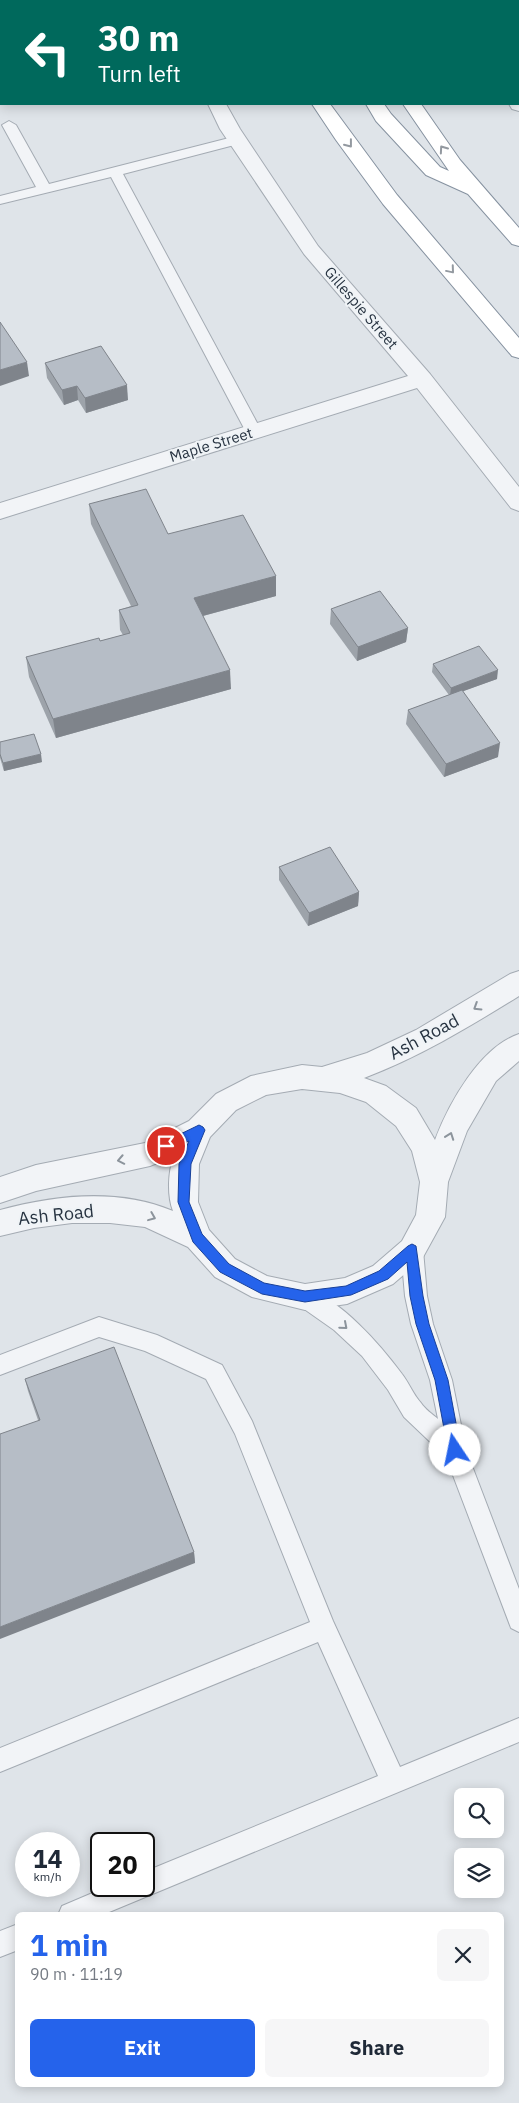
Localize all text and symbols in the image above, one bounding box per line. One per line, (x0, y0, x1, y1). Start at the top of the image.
text: 30 m (98, 15, 180, 61)
icon: left (15, 20, 80, 85)
text: Turn left (98, 59, 181, 88)
one-way arrow (343, 138, 351, 147)
one-way arrow (440, 145, 449, 155)
street label: Gillespie Street (320, 263, 402, 353)
one-way arrow (445, 265, 454, 274)
street label: Maple Street (167, 423, 255, 466)
one-way arrow (474, 1001, 483, 1011)
street label: Ash Road (385, 1009, 463, 1065)
pin (145, 1125, 187, 1167)
icon: arrive (152, 1132, 180, 1160)
one-way arrow (444, 1132, 454, 1141)
one-way arrow (117, 1154, 126, 1164)
street label: Ash Road (17, 1199, 95, 1230)
one-way arrow (147, 1211, 156, 1221)
one-way arrow (339, 1320, 348, 1329)
position arrow (428, 1423, 480, 1475)
map controls (454, 1788, 504, 1898)
button: search (454, 1788, 504, 1838)
speed limit sign: 20 (90, 1832, 155, 1897)
text: 14 (32, 1842, 63, 1875)
button: layers (454, 1848, 504, 1898)
text: km/h (33, 1869, 62, 1884)
text: 1 min (30, 1925, 108, 1964)
button: close (437, 1929, 489, 1981)
text: 90 m · 11:19 (30, 1964, 123, 1984)
button: Exit (30, 2019, 255, 2077)
button: Share (265, 2019, 489, 2077)

